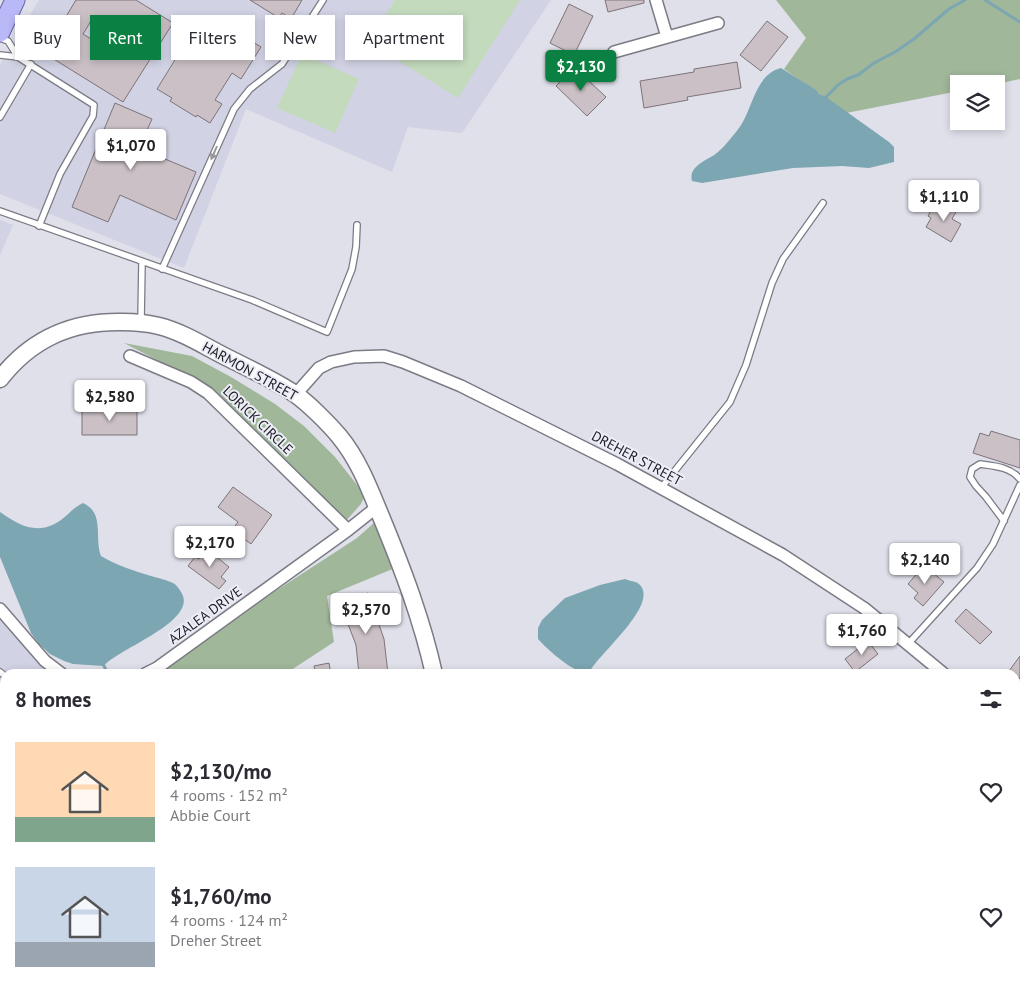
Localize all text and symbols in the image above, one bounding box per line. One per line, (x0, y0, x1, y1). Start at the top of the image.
chip: Buy (15, 15, 80, 60)
chip: Rent (90, 15, 161, 60)
chip: Filters (171, 15, 255, 60)
chip: New (265, 15, 335, 60)
chip: Apartment (345, 15, 463, 60)
pin: $2,130 (540, 49, 622, 92)
text: $2,130 (556, 56, 606, 76)
map controls (950, 75, 1005, 130)
button: layers (950, 75, 1005, 130)
pin: $1,070 (90, 128, 172, 171)
text: $1,070 (106, 135, 156, 155)
one-way arrow (210, 146, 218, 160)
pin: $1,110 (903, 180, 985, 222)
text: $1,110 (919, 186, 969, 206)
street label: HARMON STREET (199, 337, 301, 405)
pin: $2,580 (69, 380, 151, 422)
street label: LORICK CIRCLE (219, 382, 297, 458)
text: $2,580 (85, 386, 135, 406)
street label: DREHER STREET (588, 427, 686, 490)
pin: $2,170 (169, 526, 251, 568)
text: $2,170 (185, 532, 235, 552)
pin: $2,140 (884, 542, 966, 585)
text: $2,140 (900, 549, 950, 569)
street label: AZALEA DRIVE (165, 582, 245, 648)
pin: $2,570 (325, 592, 407, 635)
text: $2,570 (341, 599, 391, 619)
pin: $1,760 (821, 614, 903, 656)
text: $1,760 (837, 620, 887, 640)
icon: filters (977, 685, 1005, 713)
text: 8 homes (15, 686, 91, 713)
text: $2,130/mo (170, 758, 272, 785)
icon: home (55, 762, 115, 822)
icon: heart (977, 778, 1005, 806)
text: 4 rooms · 152 m² (170, 785, 288, 805)
text: Abbie Court (170, 805, 250, 825)
text: $1,760/mo (170, 883, 272, 910)
icon: home (55, 887, 115, 947)
icon: heart (977, 903, 1005, 931)
text: 4 rooms · 124 m² (170, 910, 288, 930)
text: Dreher Street (170, 930, 262, 950)

